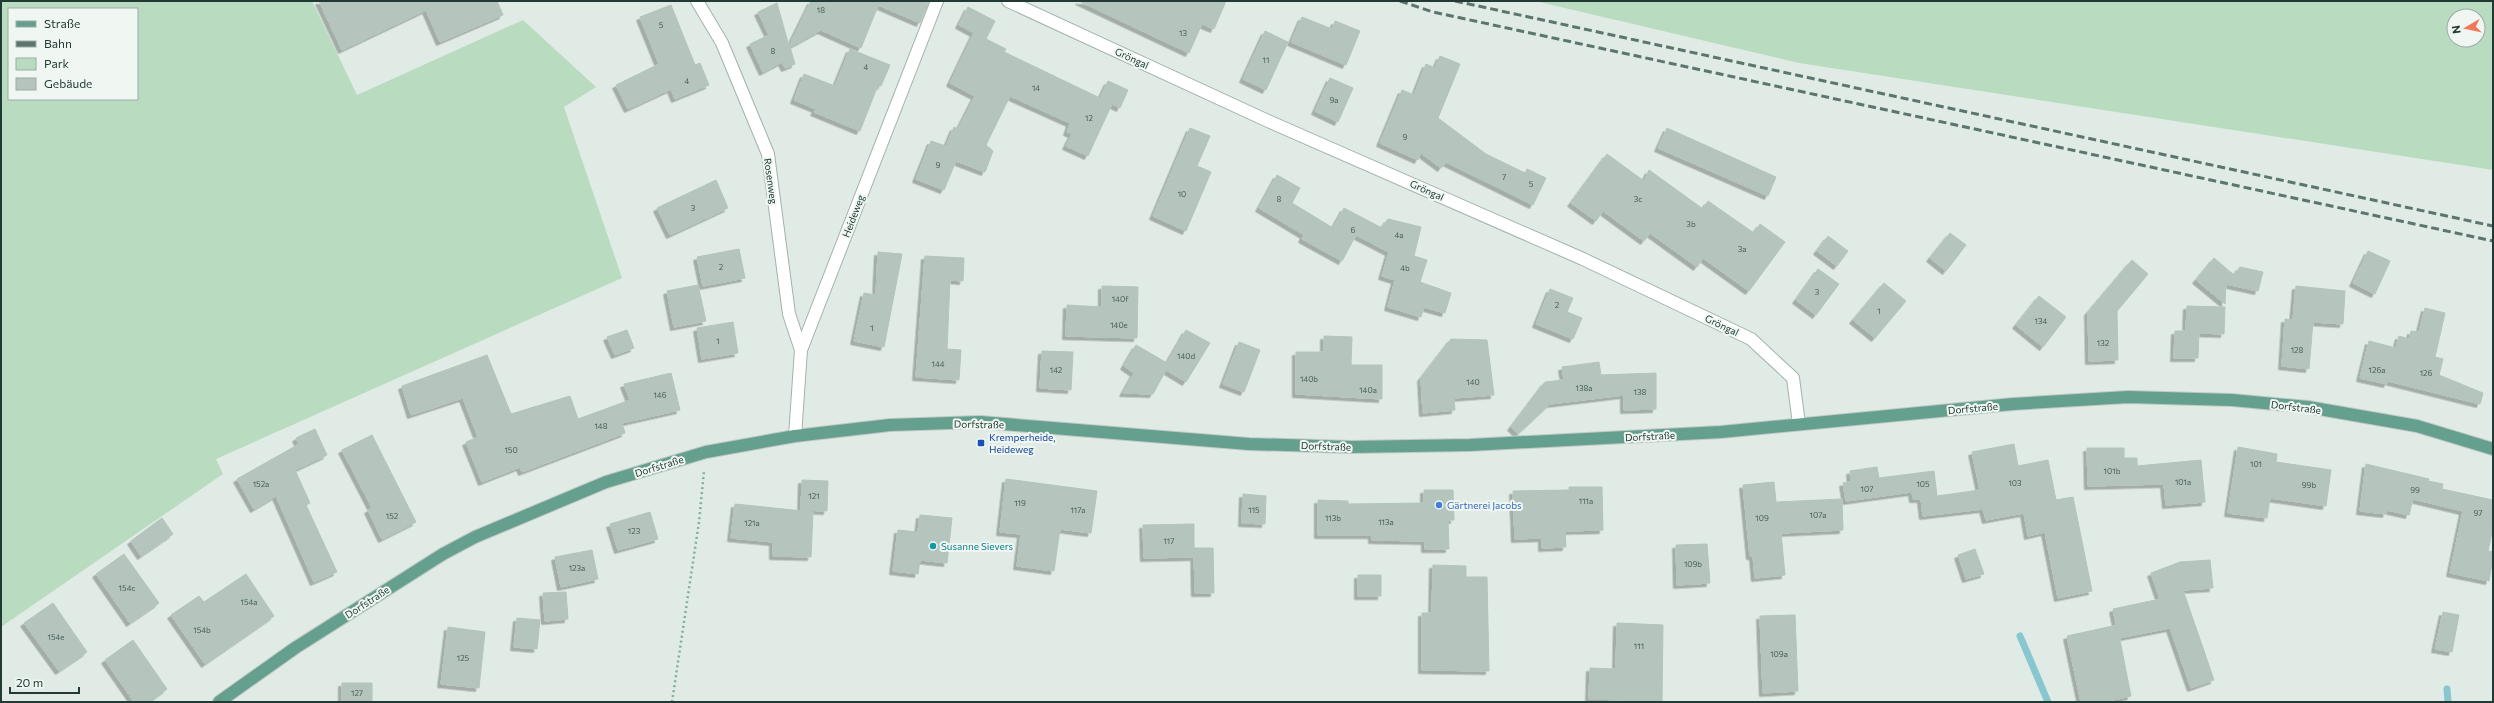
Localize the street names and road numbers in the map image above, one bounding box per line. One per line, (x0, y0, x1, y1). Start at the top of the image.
street label: Gröngal (1113, 45, 1151, 71)
street label: Rosenweg (762, 157, 780, 205)
street label: Gröngal (1408, 177, 1446, 203)
street label: Heideweg (839, 192, 867, 239)
street label: Gröngal (1703, 312, 1741, 338)
street label: Dorfstraße (2270, 398, 2322, 416)
street label: Dorfstraße (1947, 400, 1999, 416)
street label: Dorfstraße (954, 418, 1004, 430)
street label: Dorfstraße (1625, 429, 1675, 443)
street label: Dorfstraße (1301, 439, 1351, 453)
street label: Dorfstraße (633, 453, 685, 479)
street label: Dorfstraße (343, 583, 391, 621)

